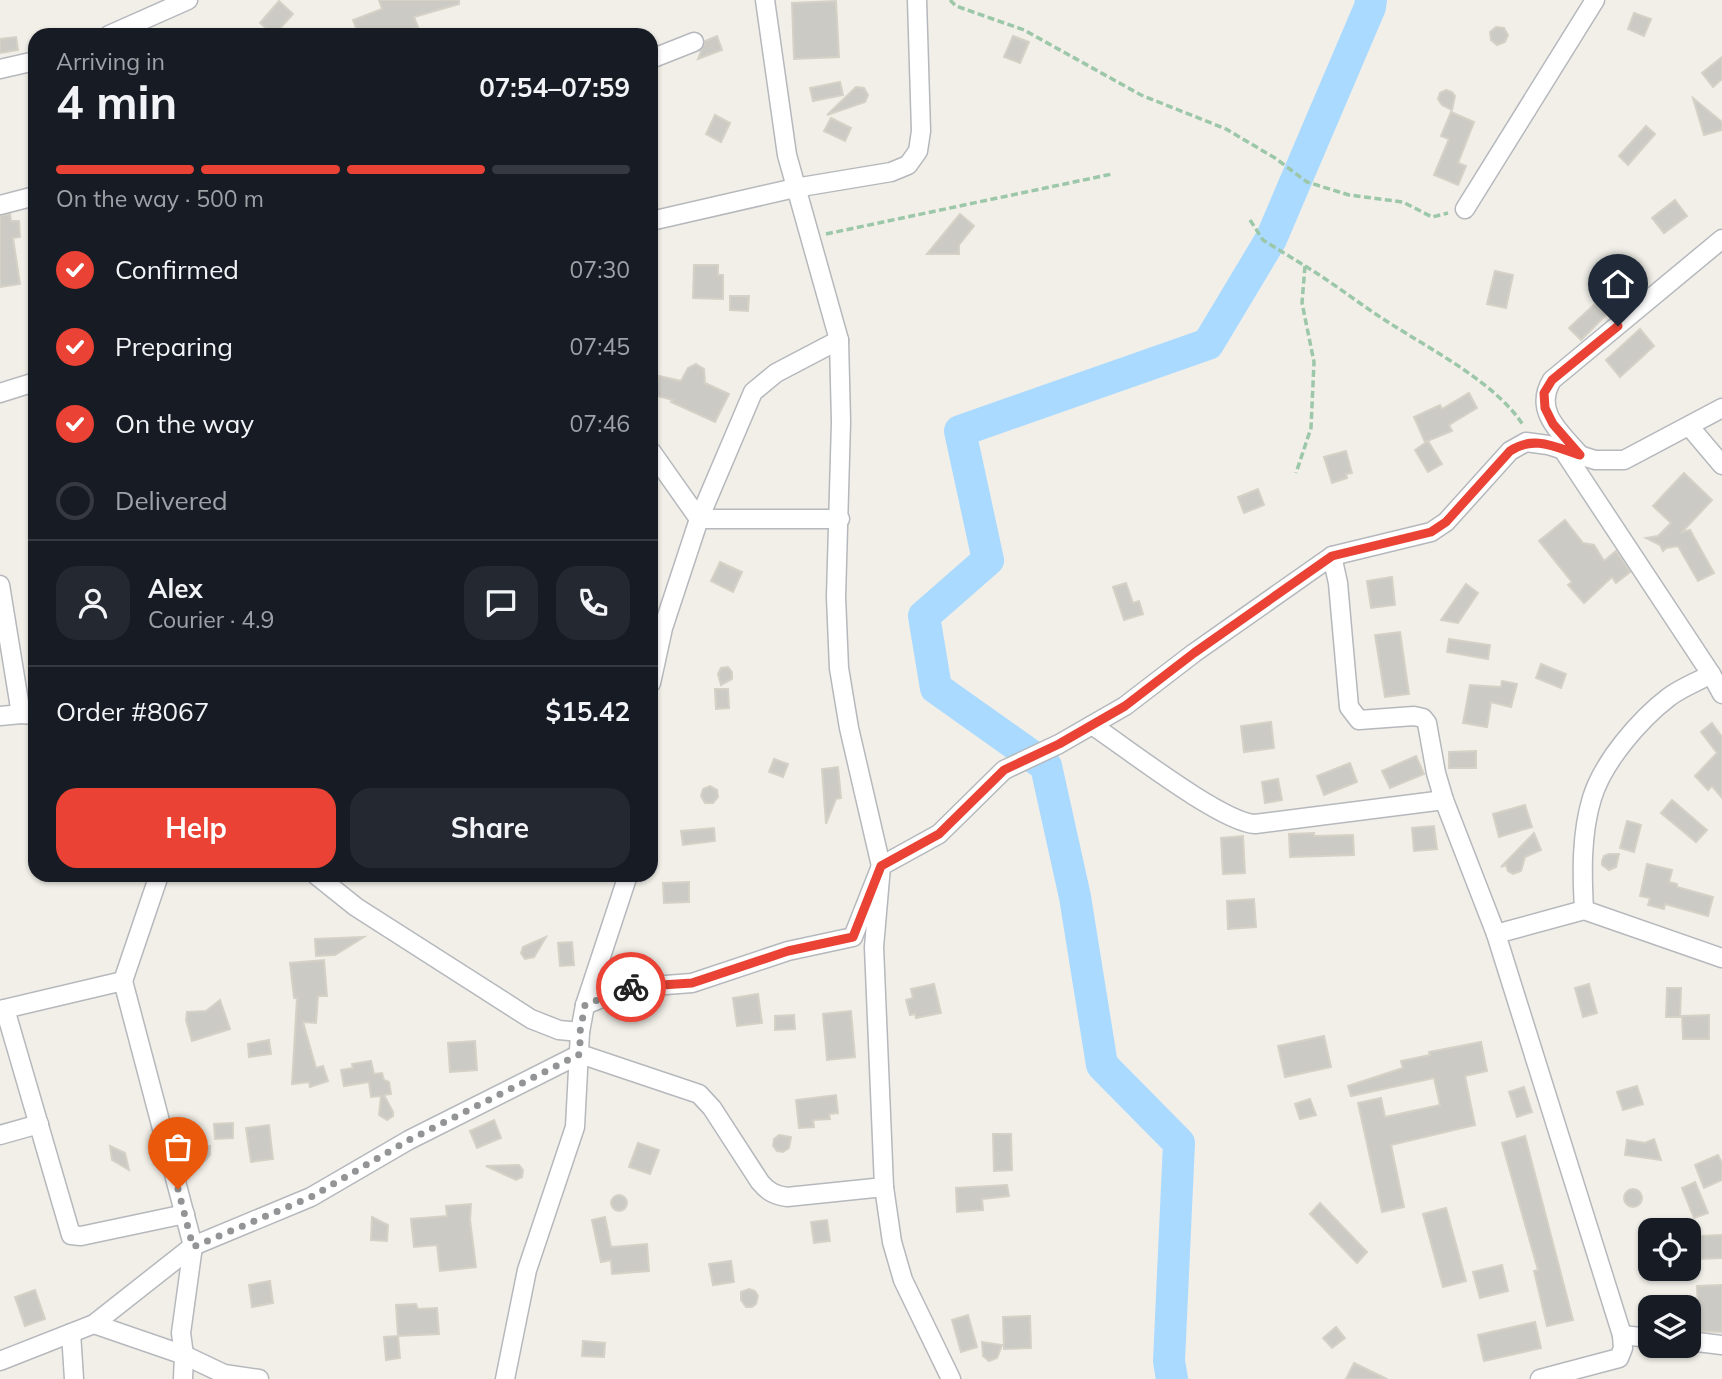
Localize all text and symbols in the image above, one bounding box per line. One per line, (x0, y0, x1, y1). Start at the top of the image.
text: Arriving in (56, 47, 165, 76)
text: 07:54–07:59 (479, 71, 630, 104)
text: 4 min (56, 73, 177, 131)
text: On the way · 500 m (56, 184, 264, 213)
icon: check (56, 251, 94, 289)
text: Confirmed (115, 253, 239, 286)
pin (1588, 254, 1648, 326)
text: 07:30 (570, 255, 630, 284)
icon: home (1599, 265, 1637, 303)
icon: check (56, 328, 94, 366)
text: Preparing (115, 330, 233, 363)
text: 07:45 (570, 332, 630, 361)
icon: check (56, 405, 94, 443)
text: On the way (115, 407, 254, 440)
text: 07:46 (570, 409, 630, 438)
text: Delivered (115, 484, 228, 517)
button: person (56, 566, 130, 640)
button: chat (464, 566, 538, 640)
button: phone (556, 566, 630, 640)
text: Alex (148, 572, 203, 605)
text: Courier · 4.9 (148, 605, 274, 634)
text: Order #8067 (56, 695, 209, 728)
text: $15.42 (546, 695, 630, 728)
button: Help (56, 788, 336, 868)
button: Share (350, 788, 630, 868)
courier (596, 952, 666, 1022)
icon: bike (612, 968, 650, 1006)
pin (148, 1117, 208, 1189)
icon: bag (159, 1128, 197, 1166)
map controls (1638, 1218, 1701, 1358)
button: locate (1638, 1218, 1701, 1281)
button: layers (1638, 1295, 1701, 1358)

